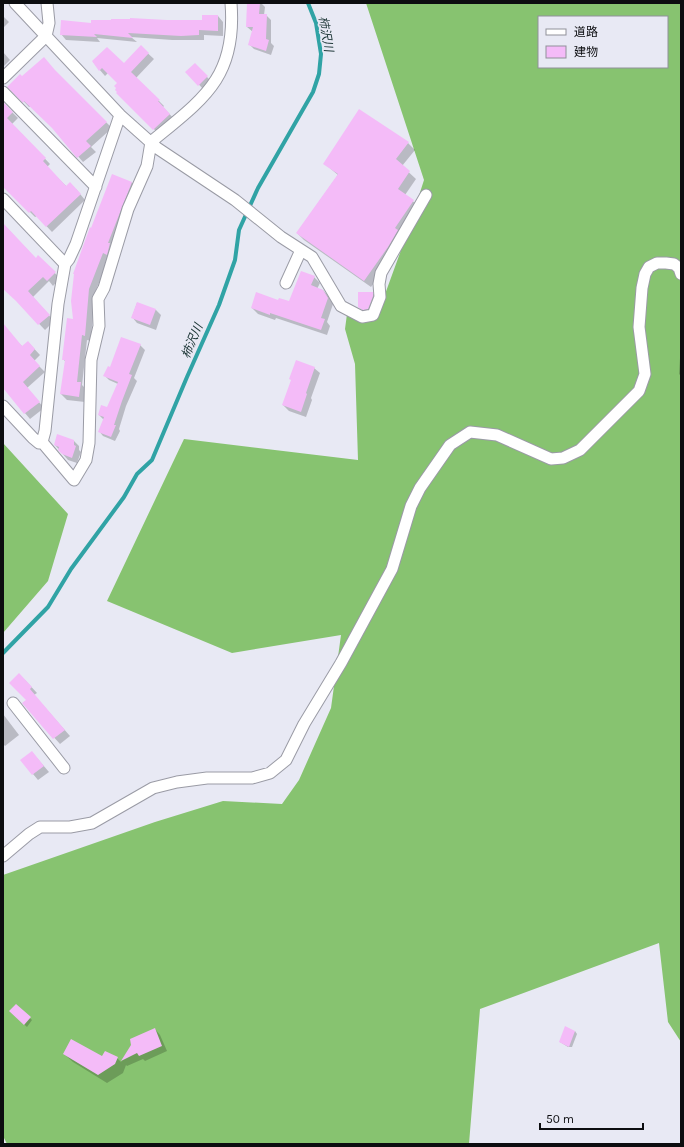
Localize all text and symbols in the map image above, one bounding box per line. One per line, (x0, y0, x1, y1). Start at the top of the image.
water label: 柿沢川 (316, 15, 336, 55)
legend (538, 16, 668, 68)
text: 道路 (574, 25, 598, 39)
text: 建物 (574, 45, 598, 59)
water label: 柿沢川 (179, 320, 206, 360)
scale bar (540, 1105, 643, 1131)
text: 50 m (546, 1112, 574, 1126)

